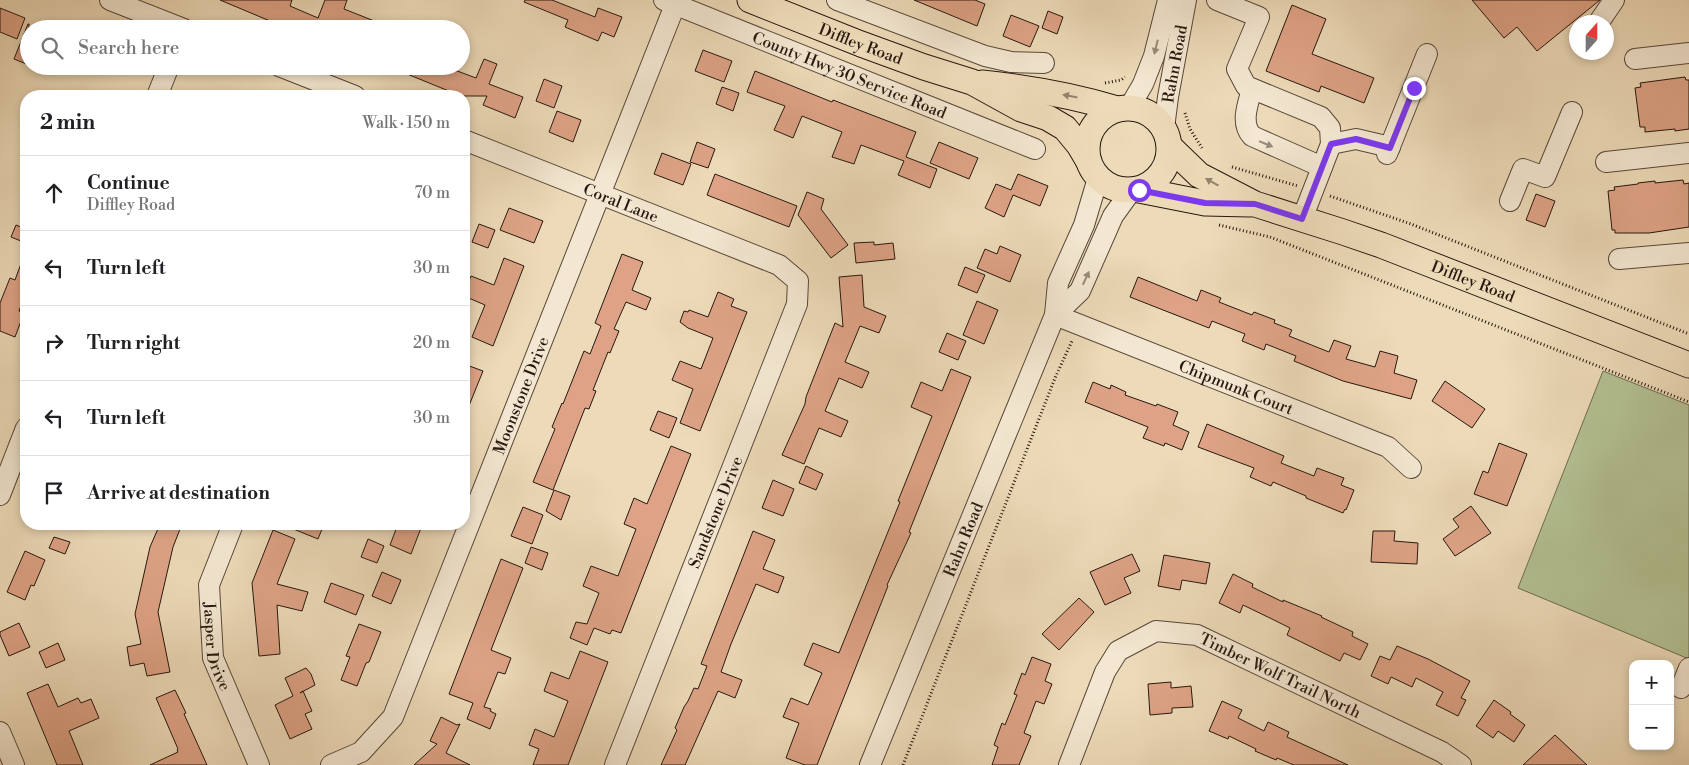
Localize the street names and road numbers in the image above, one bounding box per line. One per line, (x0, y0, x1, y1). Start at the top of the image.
street label: Diffley Road (816, 19, 905, 69)
street label: Rahn Road (1158, 23, 1192, 104)
street label: County Hwy 30 Service Road (749, 27, 949, 123)
street label: Coral Lane (580, 179, 661, 227)
street label: Diffley Road (1428, 257, 1518, 307)
street label: Moonstone Drive (489, 334, 554, 458)
street label: Chipmunk Court (1176, 356, 1296, 420)
street label: Sandstone Drive (684, 453, 748, 571)
street label: Rahn Road (939, 499, 988, 580)
street label: Jasper Drive (199, 601, 235, 694)
street label: Timber Wolf Trail North (1196, 629, 1364, 723)

